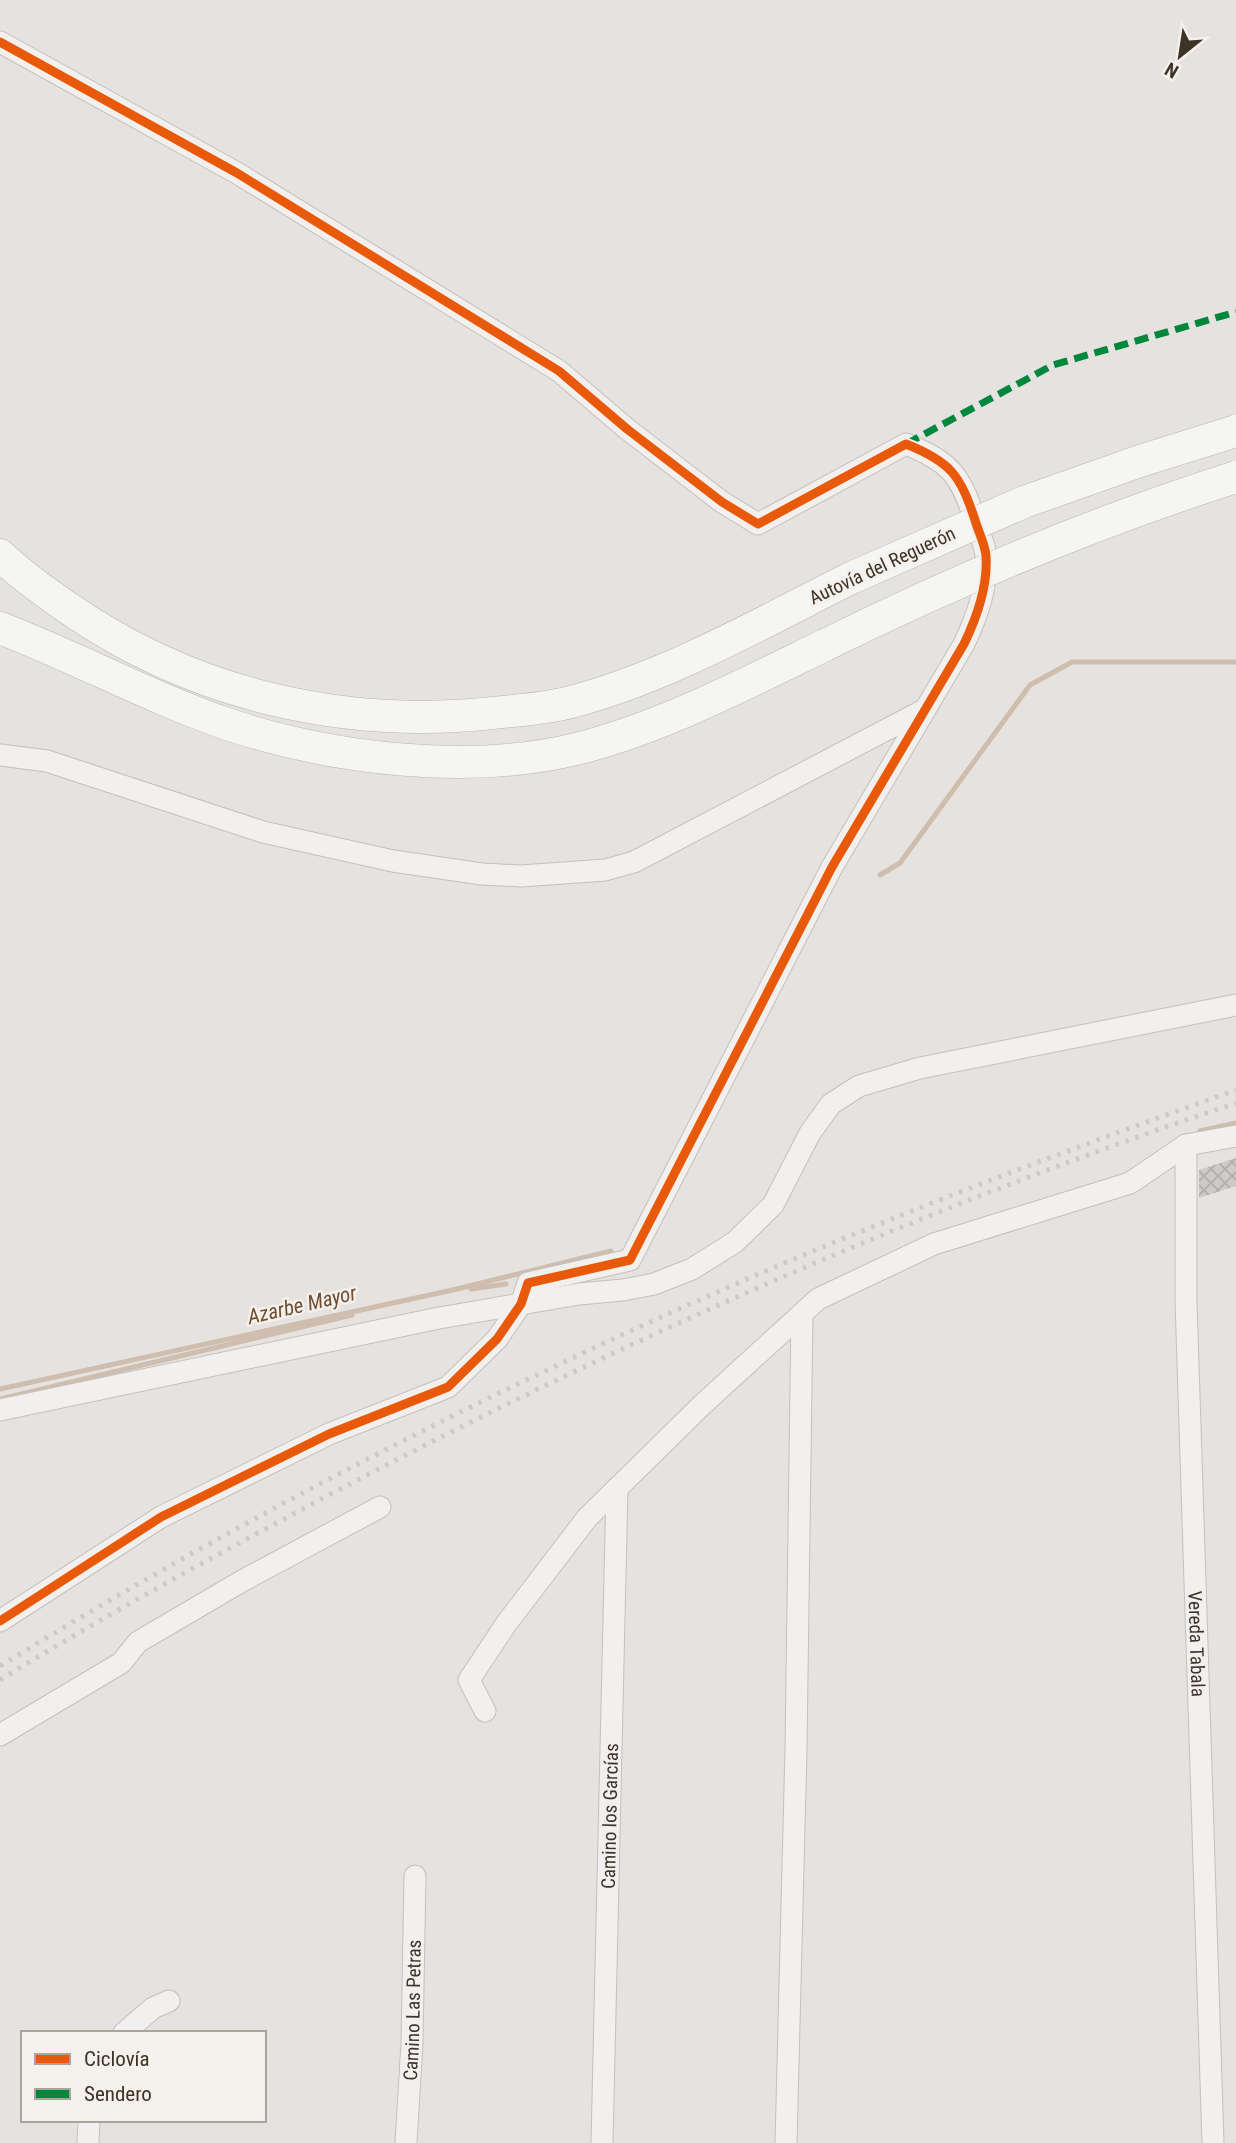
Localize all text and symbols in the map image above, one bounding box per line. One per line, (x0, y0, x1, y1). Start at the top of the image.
north arrow (1145, 21, 1215, 91)
text: N (1161, 57, 1183, 83)
street label: Autovía del Reguerón (805, 521, 959, 609)
water label: Azarbe Mayor (244, 1281, 360, 1329)
street label: Vereda Tabala (1183, 1590, 1210, 1697)
street label: Camino los Garcías (597, 1743, 623, 1889)
street label: Camino Las Petras (399, 1939, 426, 2081)
legend (21, 2031, 266, 2122)
text: Ciclovía (84, 2047, 150, 2071)
text: Sendero (84, 2082, 152, 2106)

